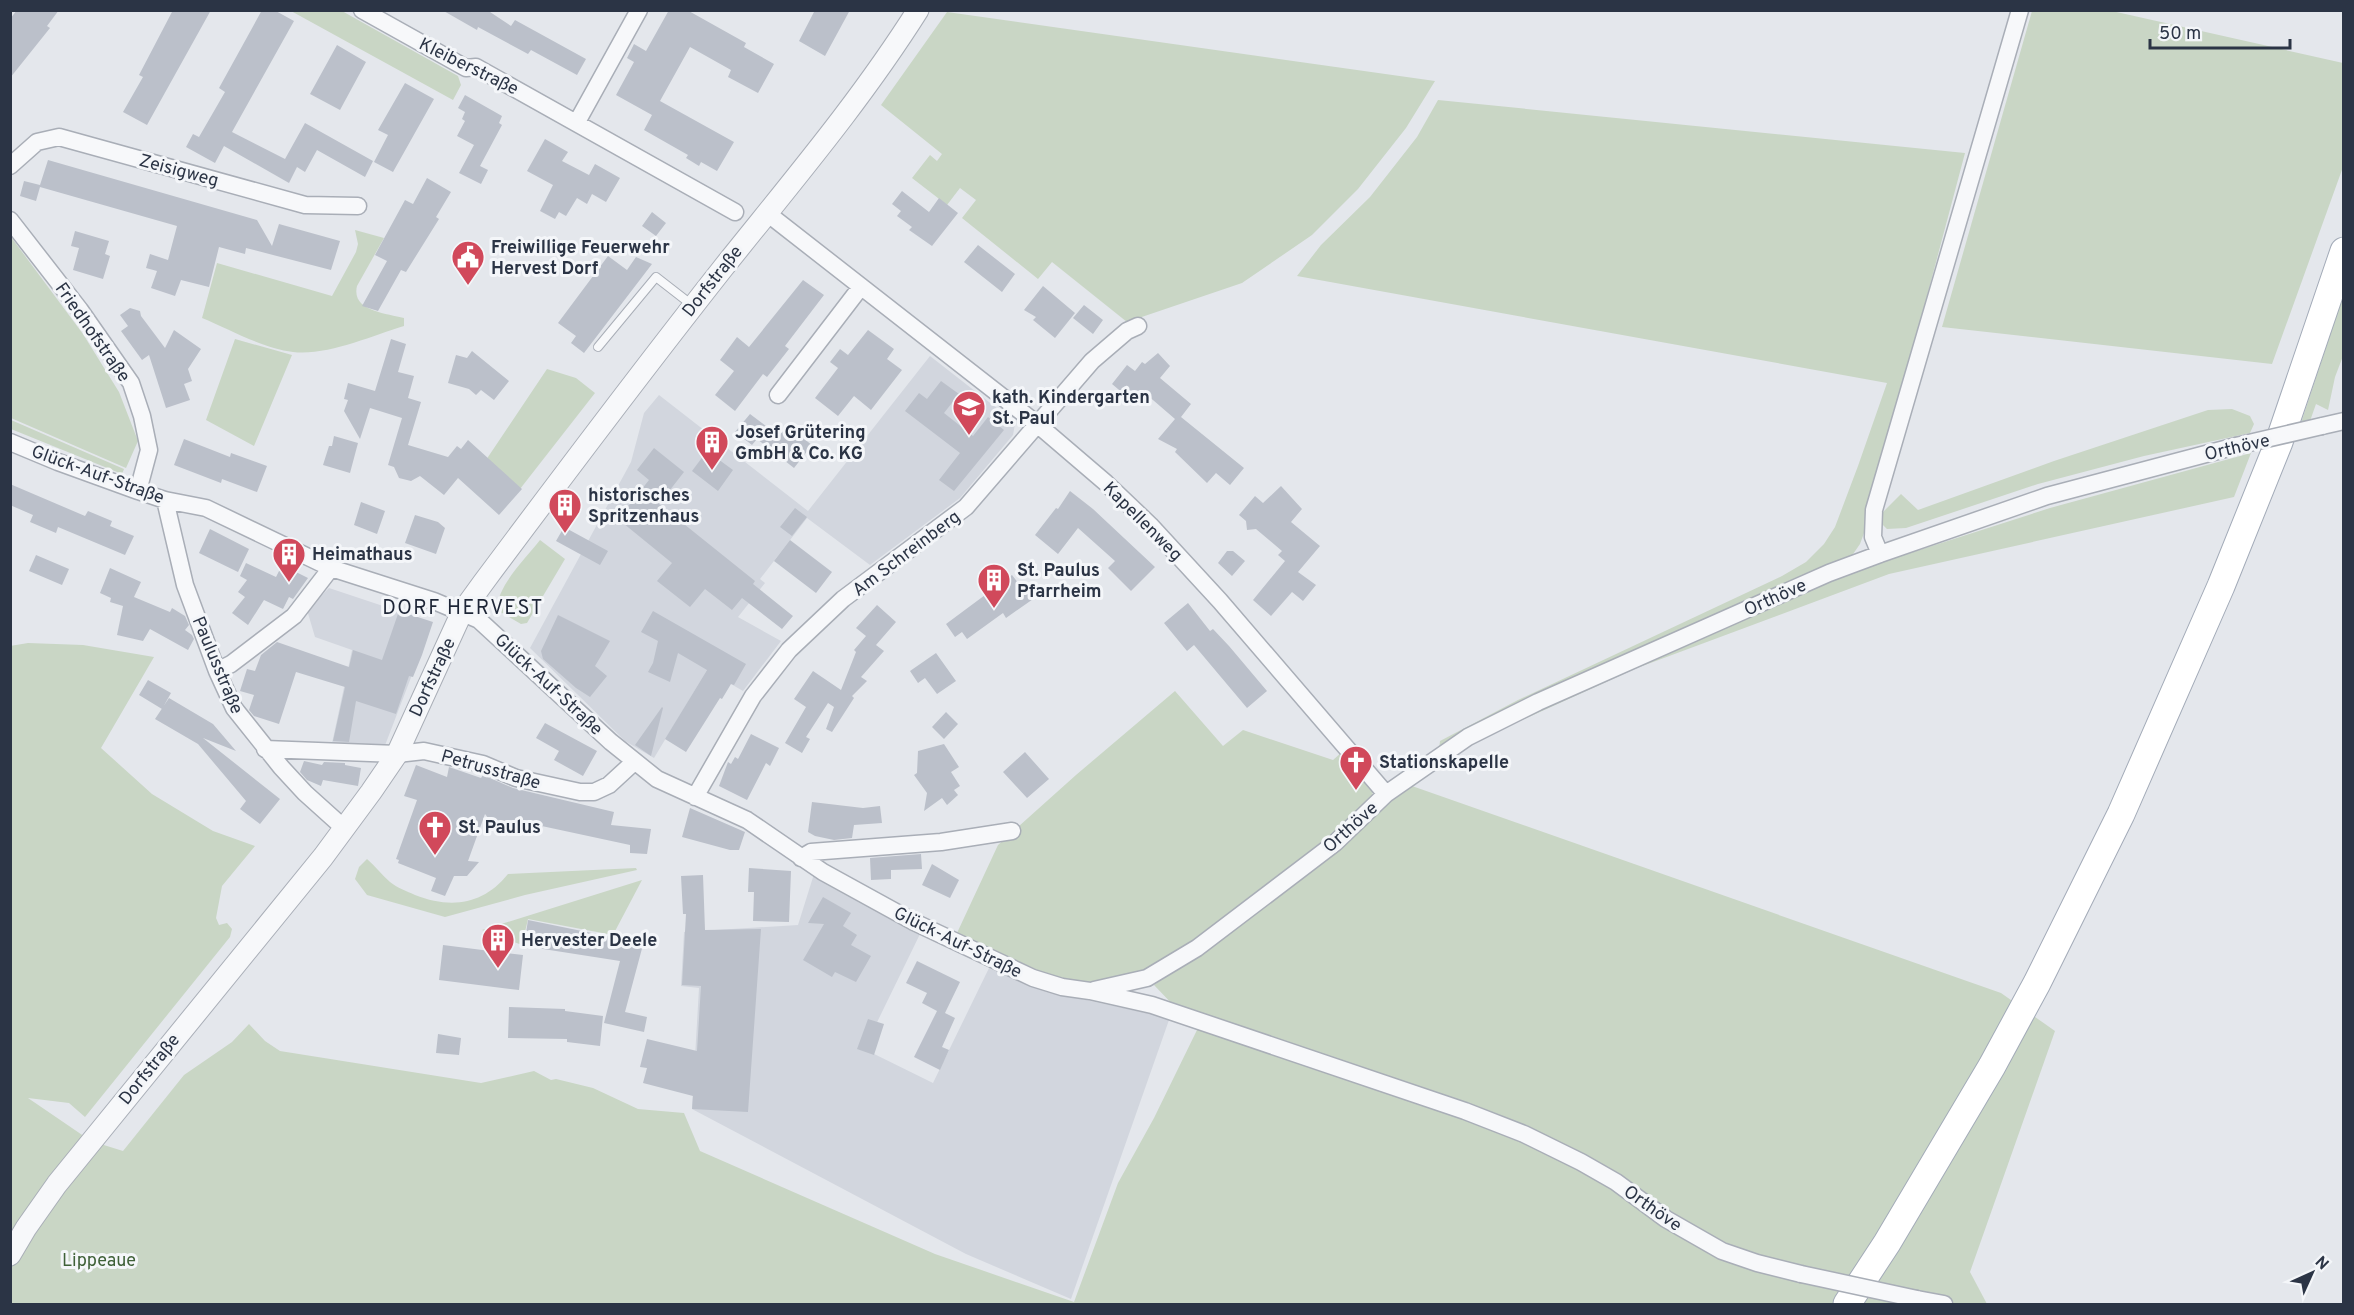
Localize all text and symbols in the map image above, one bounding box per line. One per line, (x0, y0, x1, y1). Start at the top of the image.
scale bar (2150, 12, 2290, 50)
text: 50 m (2159, 23, 2201, 46)
street label: Kleiberstraße (415, 33, 522, 101)
street label: Zeisigweg (136, 150, 221, 193)
place label: Freiwillige Feuerwehr Hervest Dorf (491, 237, 670, 281)
public building icon: Freiwillige Feuerwehr Hervest Dorf (450, 239, 486, 286)
street label: Dorfstraße (678, 241, 748, 322)
street label: Friedhofstraße (49, 279, 135, 387)
place label: kath. Kindergarten St. Paul (992, 387, 1150, 431)
school or university icon: kath. Kindergarten St. Paul (951, 389, 987, 436)
place label: Josef Grütering GmbH & Co. KG (735, 422, 866, 466)
building icon: Josef Grütering GmbH & Co. KG (694, 424, 730, 471)
street label: Orthöve (2203, 430, 2272, 467)
street label: Glück-Auf-Straße (28, 441, 167, 510)
street label: Kapellenweg (1097, 477, 1187, 567)
place label: historisches Spritzenhaus (588, 485, 699, 529)
building icon: historisches Spritzenhaus (547, 487, 583, 534)
street label: Am Schreinberg (848, 506, 966, 602)
building icon: Heimathaus (271, 536, 307, 583)
place label: Heimathaus (312, 544, 413, 567)
place label: St. Paulus Pfarrheim (1017, 560, 1102, 604)
building icon: St. Paulus Pfarrheim (976, 562, 1012, 609)
street label: Orthöve (1741, 574, 1811, 622)
district label: DORF HERVEST (382, 596, 544, 622)
street label: Paulusstraße (186, 613, 248, 718)
street label: Glück-Auf-Straße (489, 629, 607, 741)
street label: Dorfstraße (405, 634, 462, 721)
church icon: Stationskapelle (1338, 744, 1374, 791)
street label: Petrusstraße (438, 745, 543, 796)
place label: Stationskapelle (1379, 752, 1509, 775)
street label: Orthöve (1319, 797, 1383, 859)
church icon: St. Paulus (417, 809, 453, 856)
place label: St. Paulus (458, 817, 541, 840)
street label: Glück-Auf-Straße (889, 902, 1025, 984)
building icon: Hervester Deele (480, 922, 516, 969)
place label: Hervester Deele (521, 930, 657, 953)
street label: Dorfstraße (115, 1030, 186, 1110)
street label: Orthöve (1618, 1181, 1686, 1238)
north arrow (2282, 1243, 2342, 1303)
park label: Lippeaue (62, 1250, 136, 1273)
text: N (2310, 1253, 2332, 1275)

